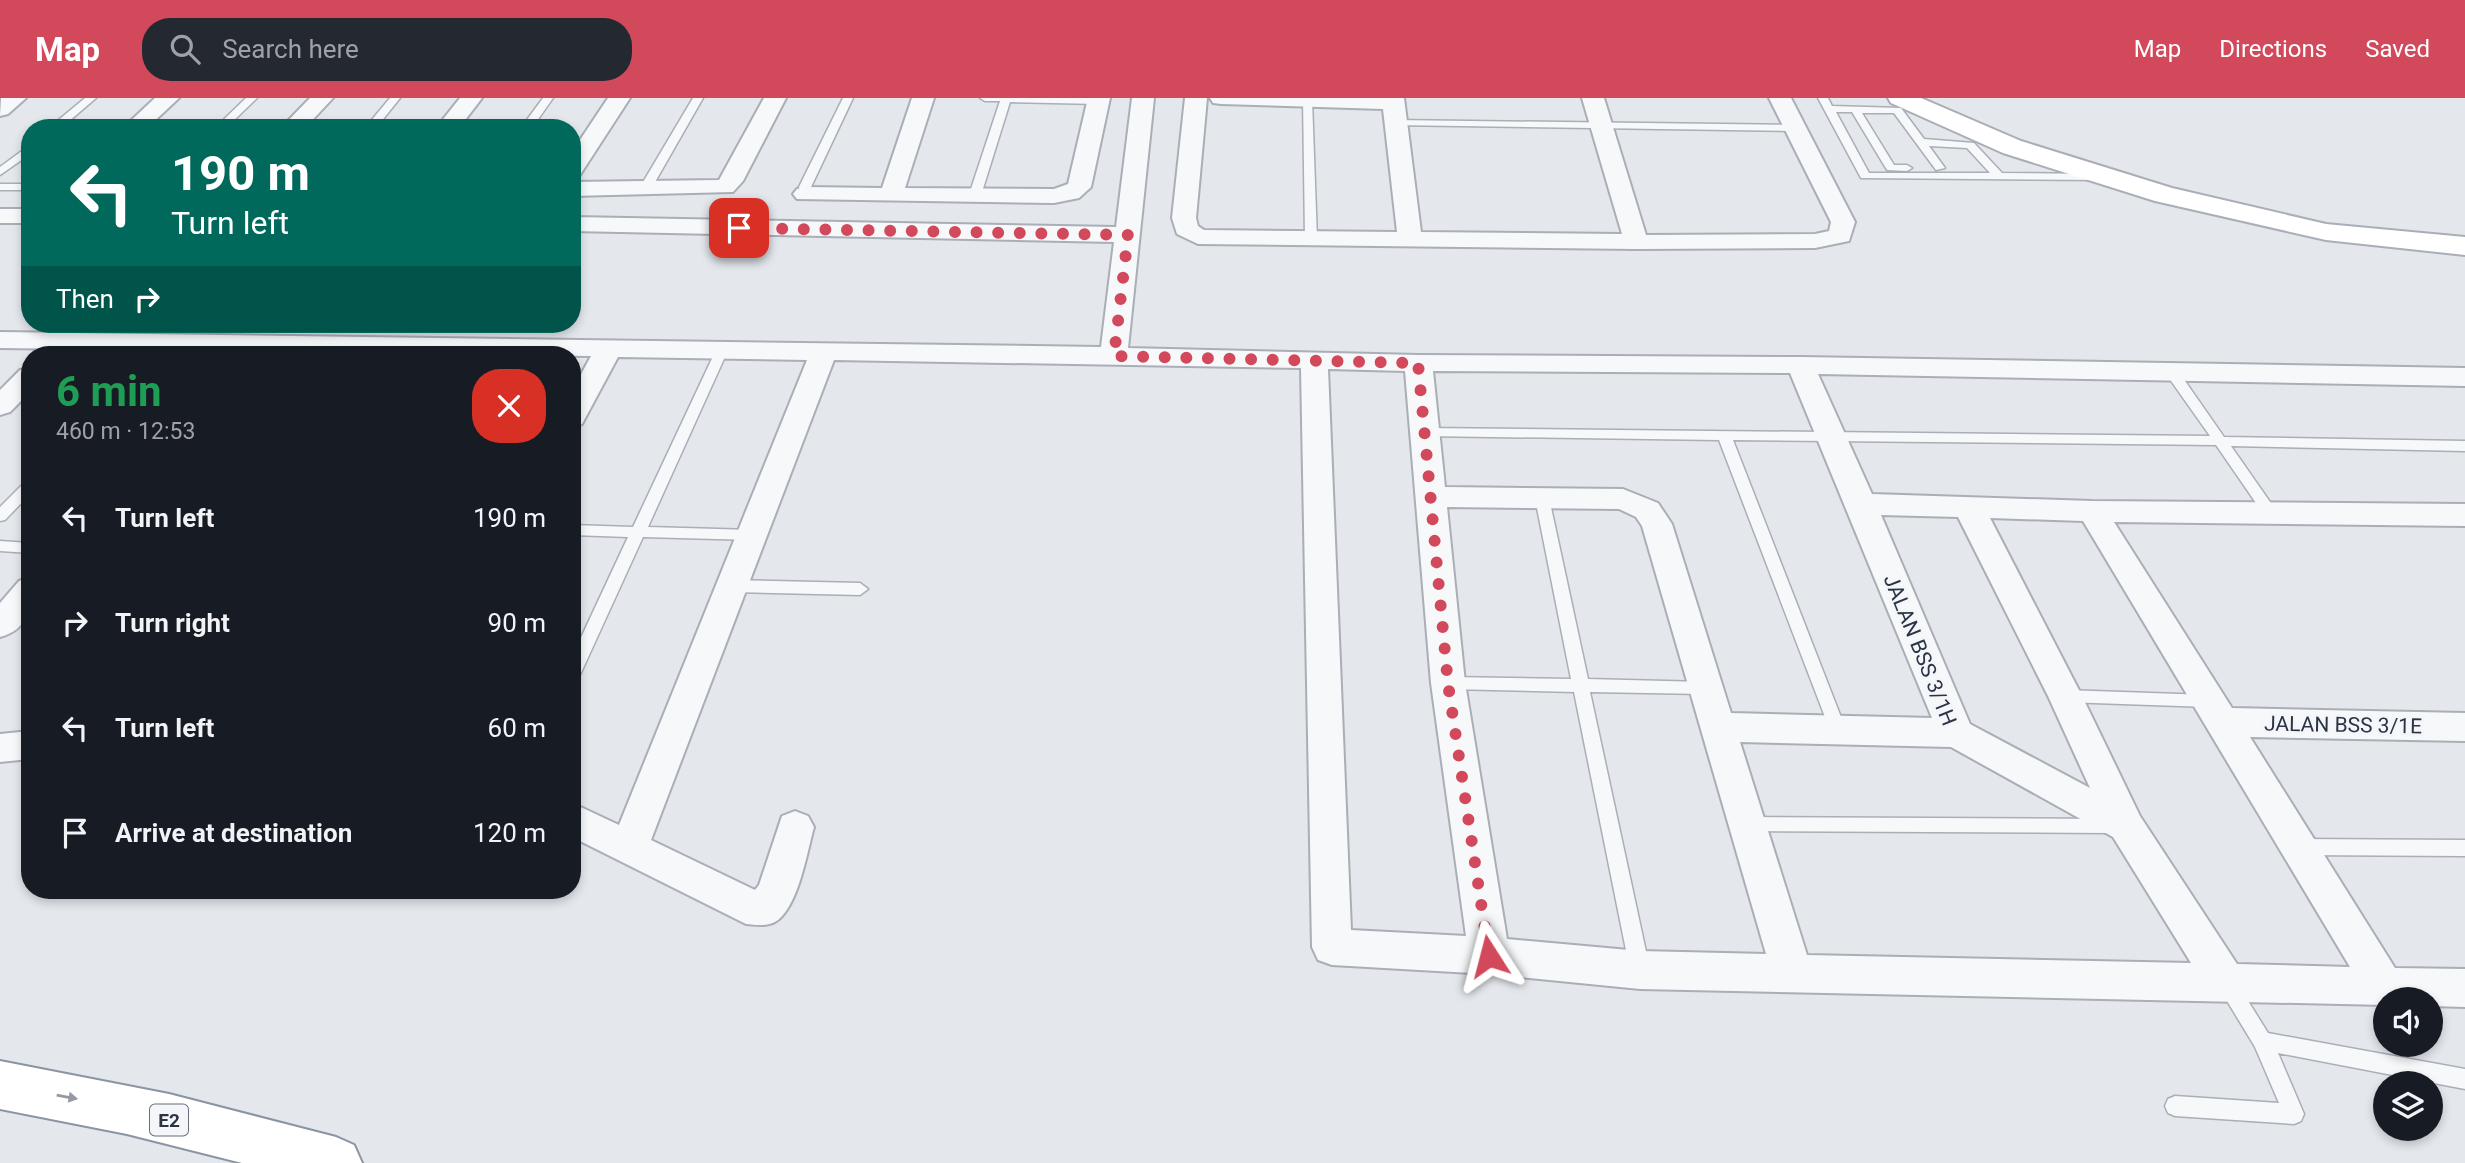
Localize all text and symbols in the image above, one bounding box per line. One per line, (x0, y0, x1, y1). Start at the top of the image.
search box (142, 18, 632, 81)
text: Map (35, 30, 100, 69)
icon: search (166, 30, 204, 68)
text: Search here (222, 34, 359, 64)
text: Map (2134, 35, 2181, 63)
text: Directions (2219, 35, 2327, 63)
text: Saved (2365, 35, 2430, 63)
text: 190 m (171, 145, 310, 202)
icon: left (56, 147, 147, 238)
pin (709, 198, 769, 258)
text: Turn left (171, 204, 289, 242)
icon: arrive (720, 209, 758, 247)
icon: right (128, 280, 166, 318)
text: Then (56, 284, 114, 314)
text: 6 min (56, 367, 162, 416)
button: close (472, 369, 546, 443)
text: 460 m · 12:53 (56, 418, 195, 445)
icon: left (56, 499, 94, 537)
text: Turn left (115, 503, 214, 533)
text: 190 m (473, 503, 546, 533)
street label: JALAN BSS 3/1H (1879, 571, 1961, 729)
icon: right (56, 604, 94, 642)
text: Turn right (115, 608, 230, 638)
text: 90 m (488, 608, 546, 638)
icon: left (56, 709, 94, 747)
street label: JALAN BSS 3/1E (2264, 712, 2422, 738)
text: Turn left (115, 713, 214, 743)
text: 60 m (488, 713, 546, 743)
icon: arrive (56, 814, 94, 852)
text: Arrive at destination (115, 818, 352, 848)
text: 120 m (473, 818, 546, 848)
position arrow (1452, 919, 1526, 993)
map controls (2373, 987, 2443, 1141)
button: sound (2373, 987, 2443, 1057)
button: layers (2373, 1071, 2443, 1141)
one-way arrow (56, 1091, 78, 1102)
road number: E2 (150, 1104, 188, 1136)

